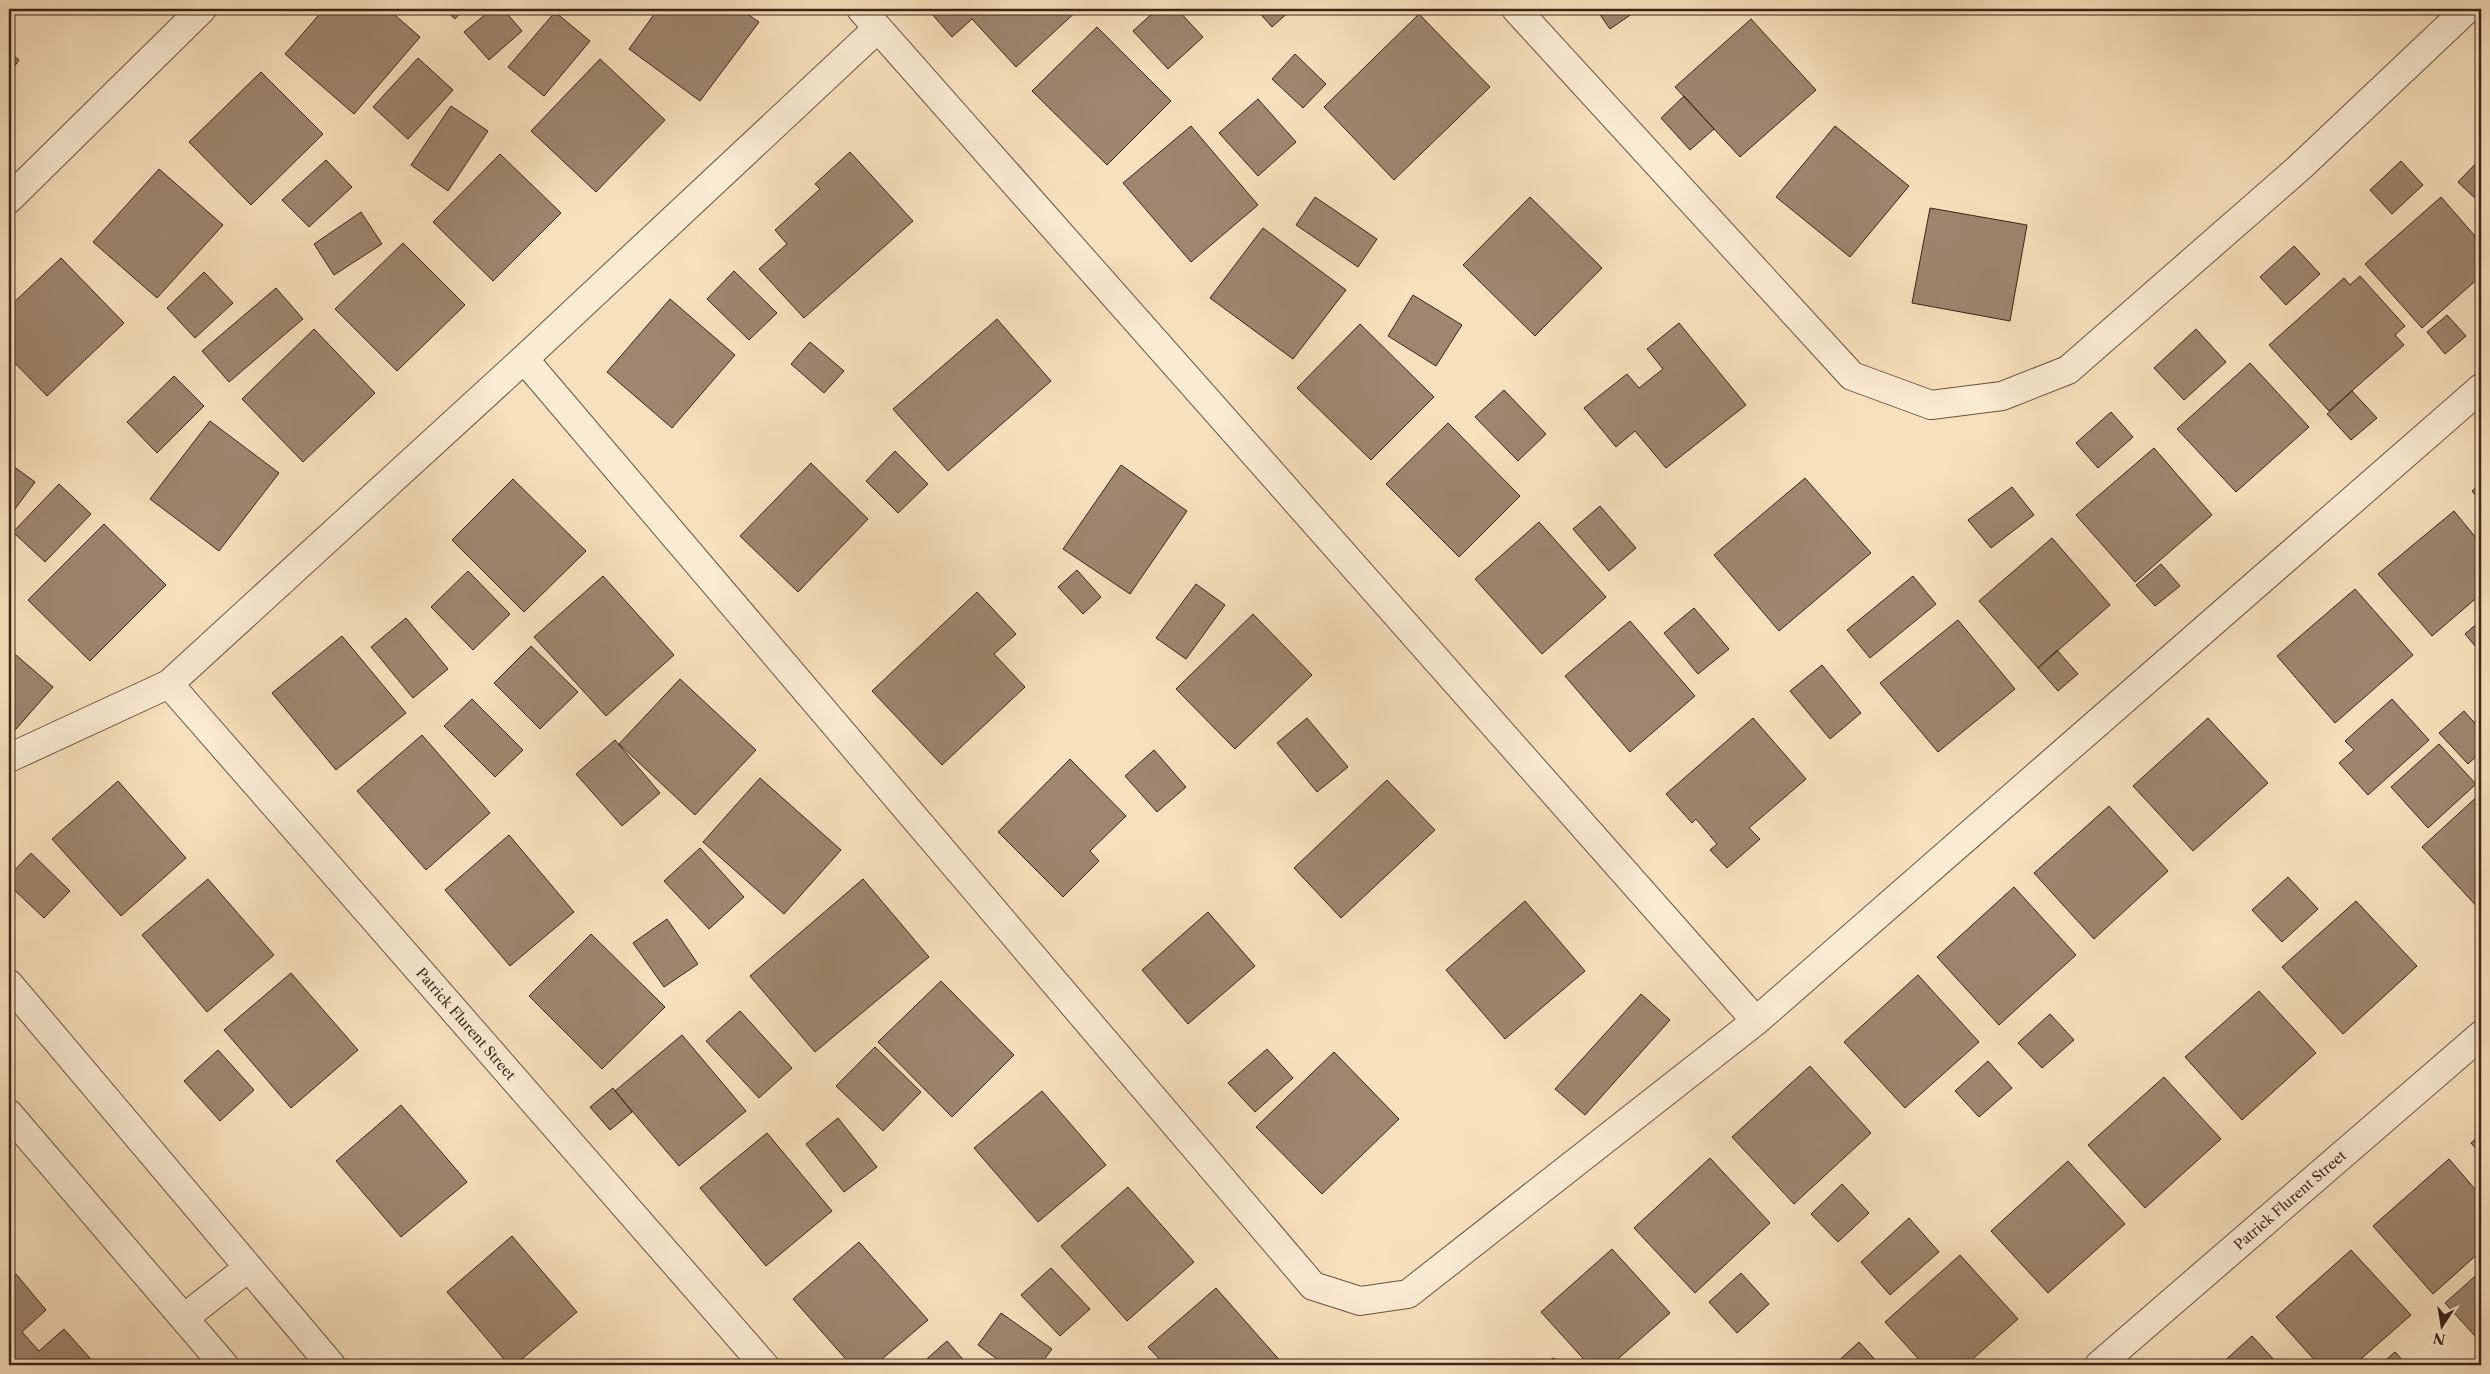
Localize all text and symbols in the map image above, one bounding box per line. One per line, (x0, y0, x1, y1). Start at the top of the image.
street label: Patrick Flurent Street (412, 964, 520, 1084)
street label: Patrick Flurent Street (2230, 1146, 2350, 1254)
north arrow (2418, 1302, 2468, 1352)
text: N (2431, 1329, 2447, 1349)

